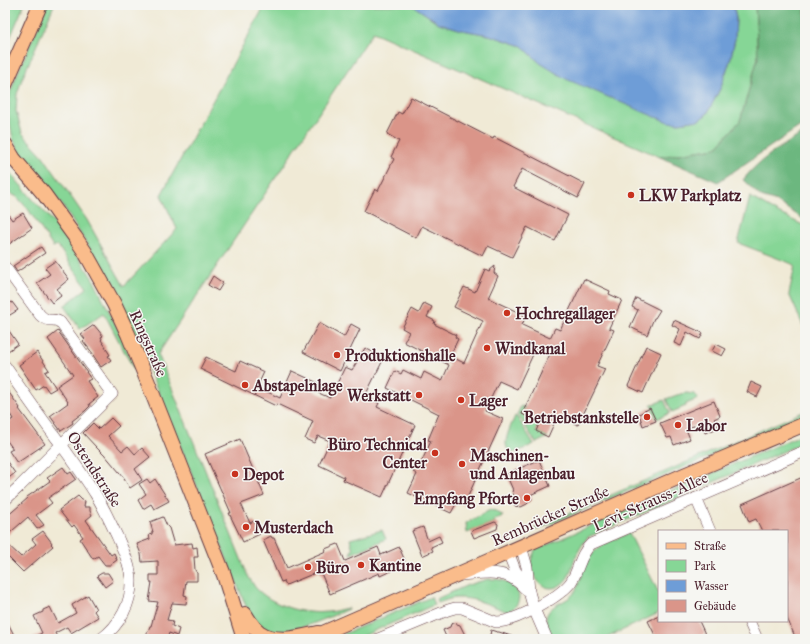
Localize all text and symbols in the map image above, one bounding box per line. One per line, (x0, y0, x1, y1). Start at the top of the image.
place label: LKW Parkplatz (639, 186, 742, 206)
marker: LKW Parkplatz (626, 190, 636, 200)
place label: Hochregallager (515, 304, 616, 324)
street label: Ringstraße (125, 307, 172, 380)
marker: Hochregallager (502, 308, 512, 318)
place label: Windkanal (495, 339, 566, 358)
marker: Windkanal (482, 343, 492, 353)
place label: Produktionshalle (345, 346, 456, 365)
marker: Produktionshalle (332, 350, 342, 360)
place label: Abstapelnlage (252, 376, 343, 396)
marker: Abstapelnlage (240, 380, 250, 390)
place label: Werkstatt (347, 386, 411, 405)
marker: Werkstatt (414, 390, 424, 400)
place label: Lager (469, 391, 509, 411)
marker: Lager (456, 395, 466, 405)
place label: Betriebstankstelle (524, 408, 639, 427)
marker: Betriebstankstelle (642, 412, 652, 422)
place label: Labor (686, 416, 727, 435)
marker: Labor (673, 420, 683, 430)
street label: Ostendstraße (63, 428, 126, 511)
place label: Büro Technical Center (328, 435, 428, 472)
place label: Maschinen- und Anlagenbau (469, 446, 575, 484)
marker: Büro Technical Center (430, 448, 440, 458)
marker: Maschinen- und Anlagenbau (457, 459, 467, 469)
place label: Depot (243, 465, 284, 485)
street label: Levi-Strauss-Allee (590, 467, 711, 535)
marker: Depot (230, 469, 240, 479)
street label: Rembrücker Straße (489, 481, 612, 550)
place label: Empfang Pforte (414, 489, 519, 509)
marker: Empfang Pforte (522, 493, 532, 503)
place label: Musterdach (254, 518, 333, 537)
marker: Musterdach (241, 522, 251, 532)
legend (658, 530, 788, 622)
text: Straße (694, 539, 726, 553)
place label: Kantine (369, 556, 421, 575)
place label: Büro (316, 558, 349, 577)
text: Park (694, 559, 716, 573)
marker: Kantine (356, 560, 366, 570)
marker: Büro (303, 562, 313, 572)
text: Wasser (694, 579, 729, 593)
text: Gebäude (694, 599, 736, 613)

